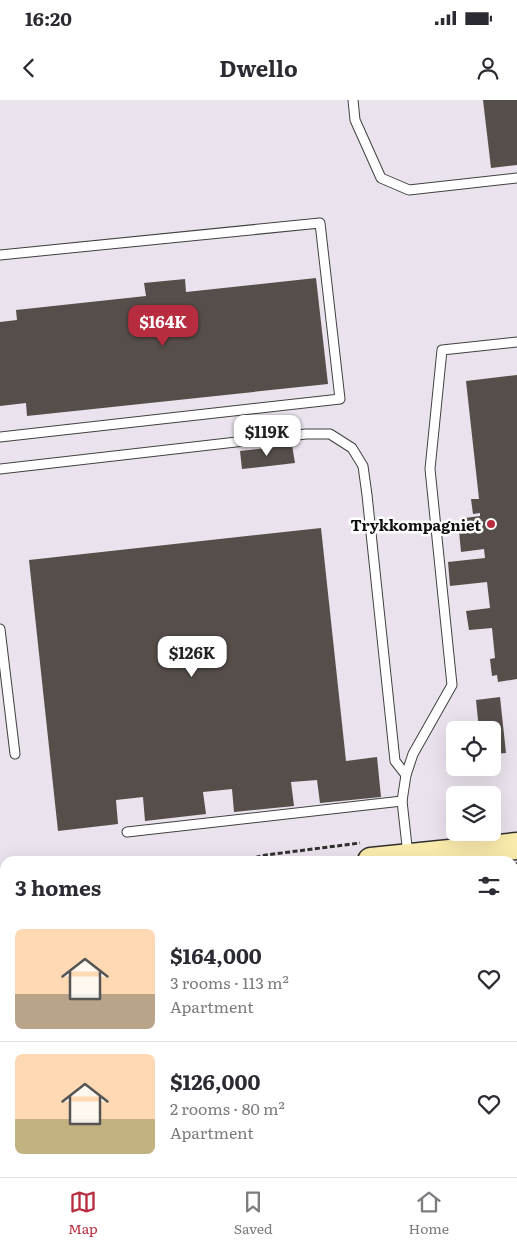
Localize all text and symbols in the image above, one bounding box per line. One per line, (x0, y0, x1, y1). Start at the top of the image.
text: 16:20 (25, 4, 72, 32)
text: Dwello (219, 51, 298, 84)
icon: back (15, 54, 43, 82)
icon: person (474, 54, 502, 82)
pin: $164K (128, 304, 198, 347)
text: $164K (139, 309, 187, 333)
pin: $119K (232, 414, 302, 457)
text: $119K (245, 419, 289, 443)
place label: Trykkompagniet (351, 513, 481, 536)
marker: Trykkompagniet (485, 518, 497, 530)
pin: $126K (157, 636, 227, 678)
text: $126K (169, 640, 215, 664)
map controls (446, 721, 501, 841)
button: locate (446, 721, 501, 776)
button: layers (446, 786, 501, 841)
text: 3 homes (15, 871, 101, 902)
icon: filters (475, 872, 503, 900)
text: $164,000 (170, 939, 262, 970)
icon: home (55, 949, 115, 1009)
icon: heart (475, 965, 503, 993)
text: 3 rooms · 113 m² (170, 970, 289, 994)
text: Apartment (170, 994, 254, 1018)
text: $126,000 (170, 1065, 260, 1096)
icon: home (55, 1074, 115, 1134)
icon: heart (475, 1090, 503, 1118)
text: 2 rooms · 80 m² (170, 1096, 285, 1120)
text: Apartment (170, 1120, 254, 1144)
tab: Map (68, 1188, 98, 1238)
tab: Saved (234, 1188, 273, 1238)
tab: Home (409, 1188, 449, 1238)

